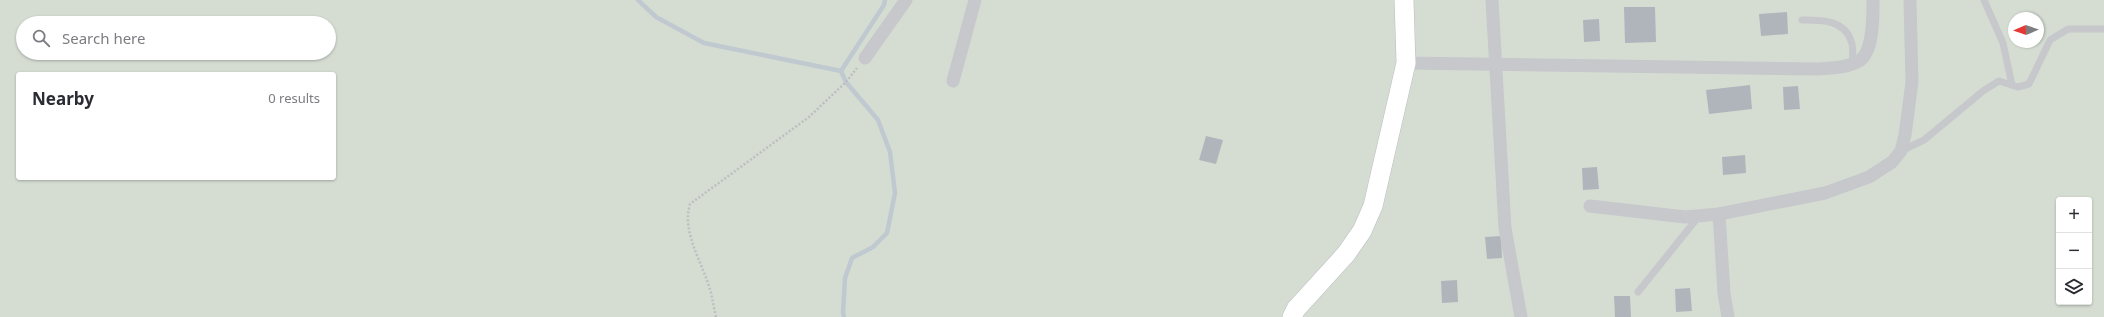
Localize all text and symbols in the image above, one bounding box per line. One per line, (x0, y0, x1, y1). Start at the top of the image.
north arrow (2008, 12, 2044, 48)
search box (16, 16, 336, 60)
icon: search (30, 27, 52, 49)
text: Search here (62, 28, 145, 48)
text: Nearby (32, 87, 94, 110)
text: 0 results (268, 89, 320, 107)
map controls (2056, 197, 2092, 305)
button: + (2056, 197, 2092, 233)
button: − (2056, 233, 2092, 269)
button: layers (2056, 269, 2092, 305)

